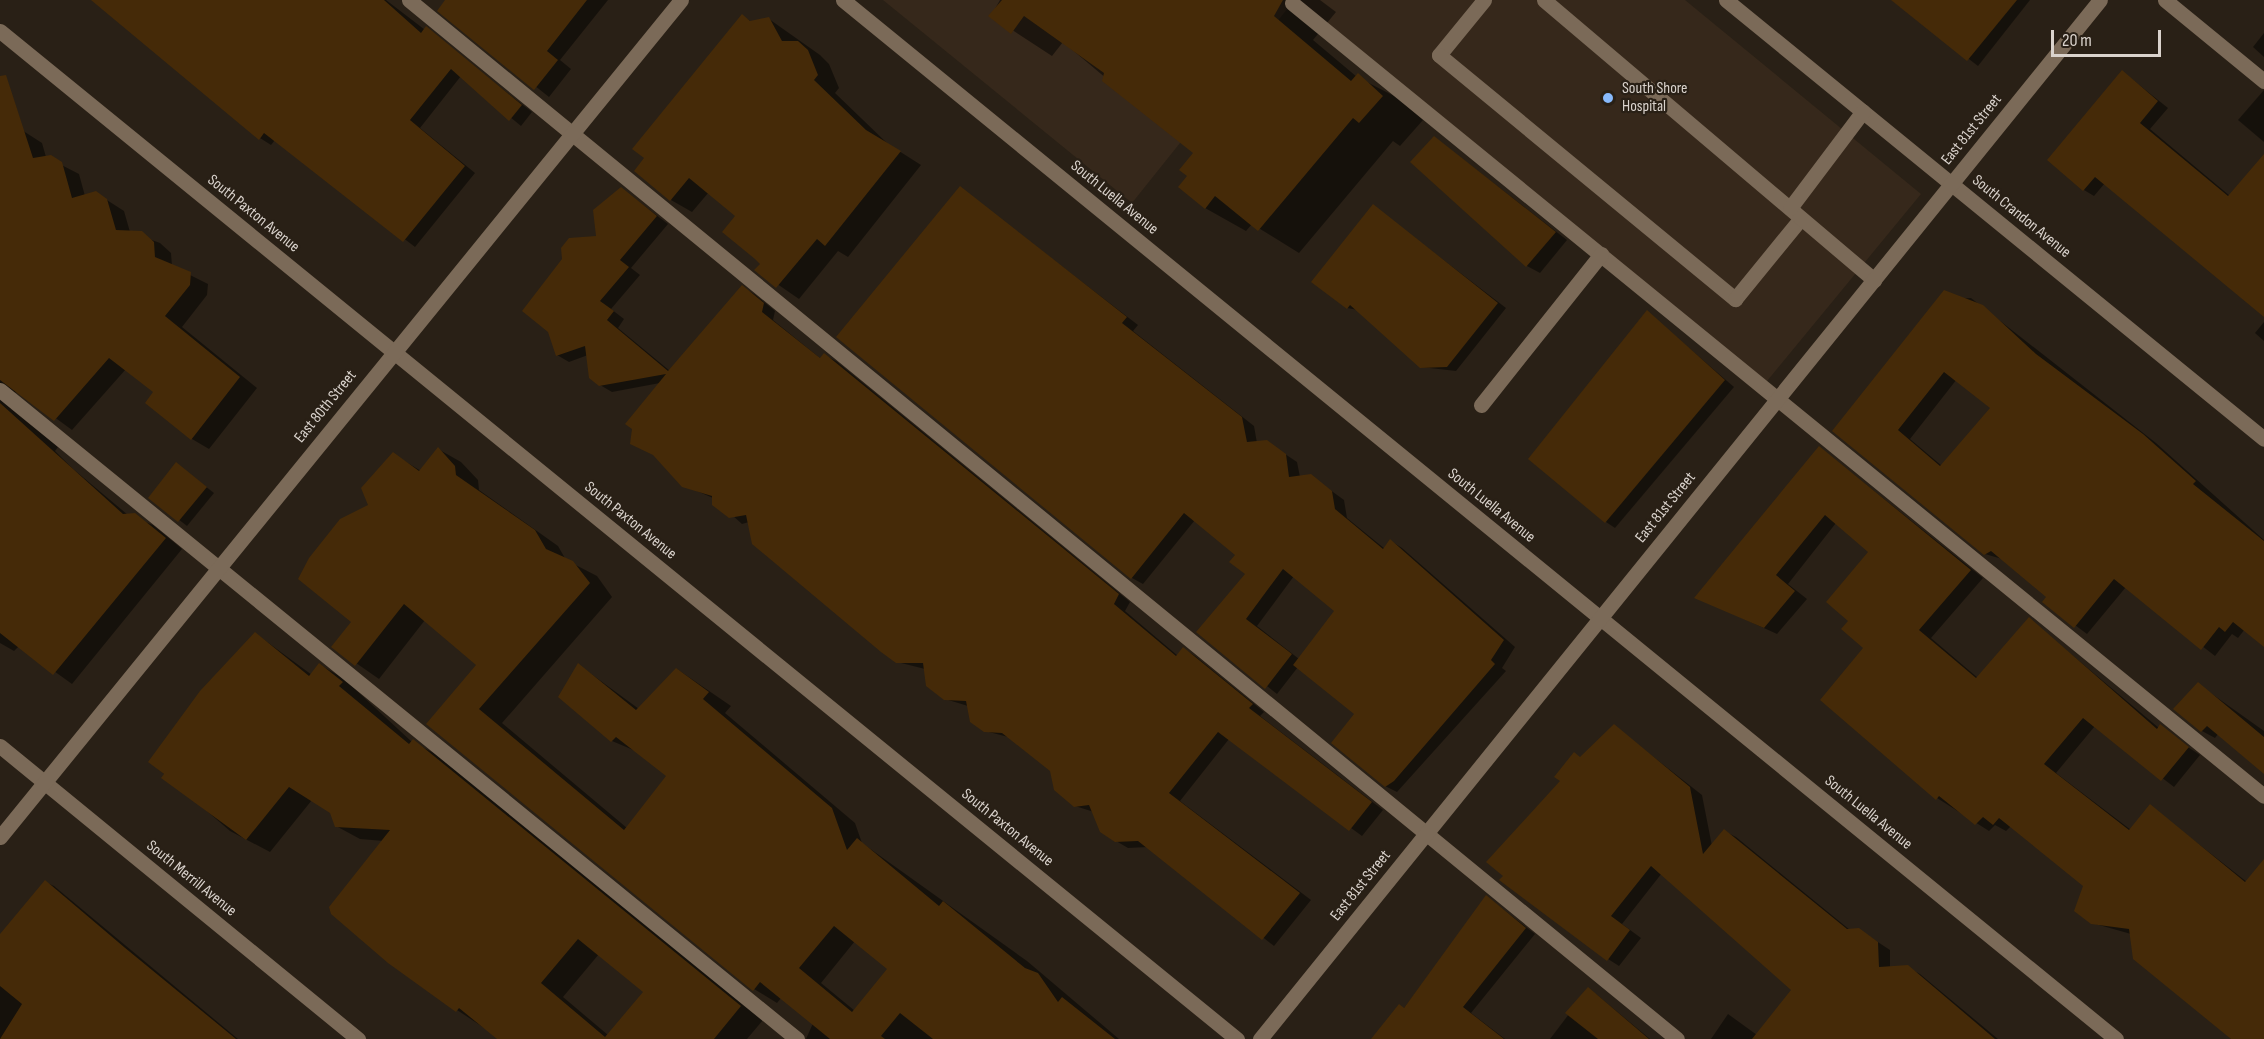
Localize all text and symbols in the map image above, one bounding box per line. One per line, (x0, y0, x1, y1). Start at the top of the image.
scale bar (2054, 18, 2164, 56)
text: 20 m (2062, 30, 2092, 51)
place label: South Shore Hospital (1622, 79, 1688, 117)
marker: South Shore Hospital (1599, 89, 1617, 107)
street label: East 81st Street (1938, 91, 2006, 169)
street label: South Luella Avenue (1066, 157, 1162, 239)
street label: South Paxton Avenue (203, 171, 303, 257)
street label: South Crandon Avenue (1968, 171, 2074, 263)
street label: East 80th Street (291, 367, 361, 447)
street label: South Luella Avenue (1443, 465, 1539, 547)
street label: East 81st Street (1632, 469, 1700, 547)
street label: South Paxton Avenue (580, 478, 680, 564)
street label: South Luella Avenue (1820, 772, 1916, 854)
street label: South Paxton Avenue (957, 785, 1057, 871)
street label: South Merrill Avenue (142, 837, 240, 921)
street label: East 81st Street (1327, 847, 1395, 925)

